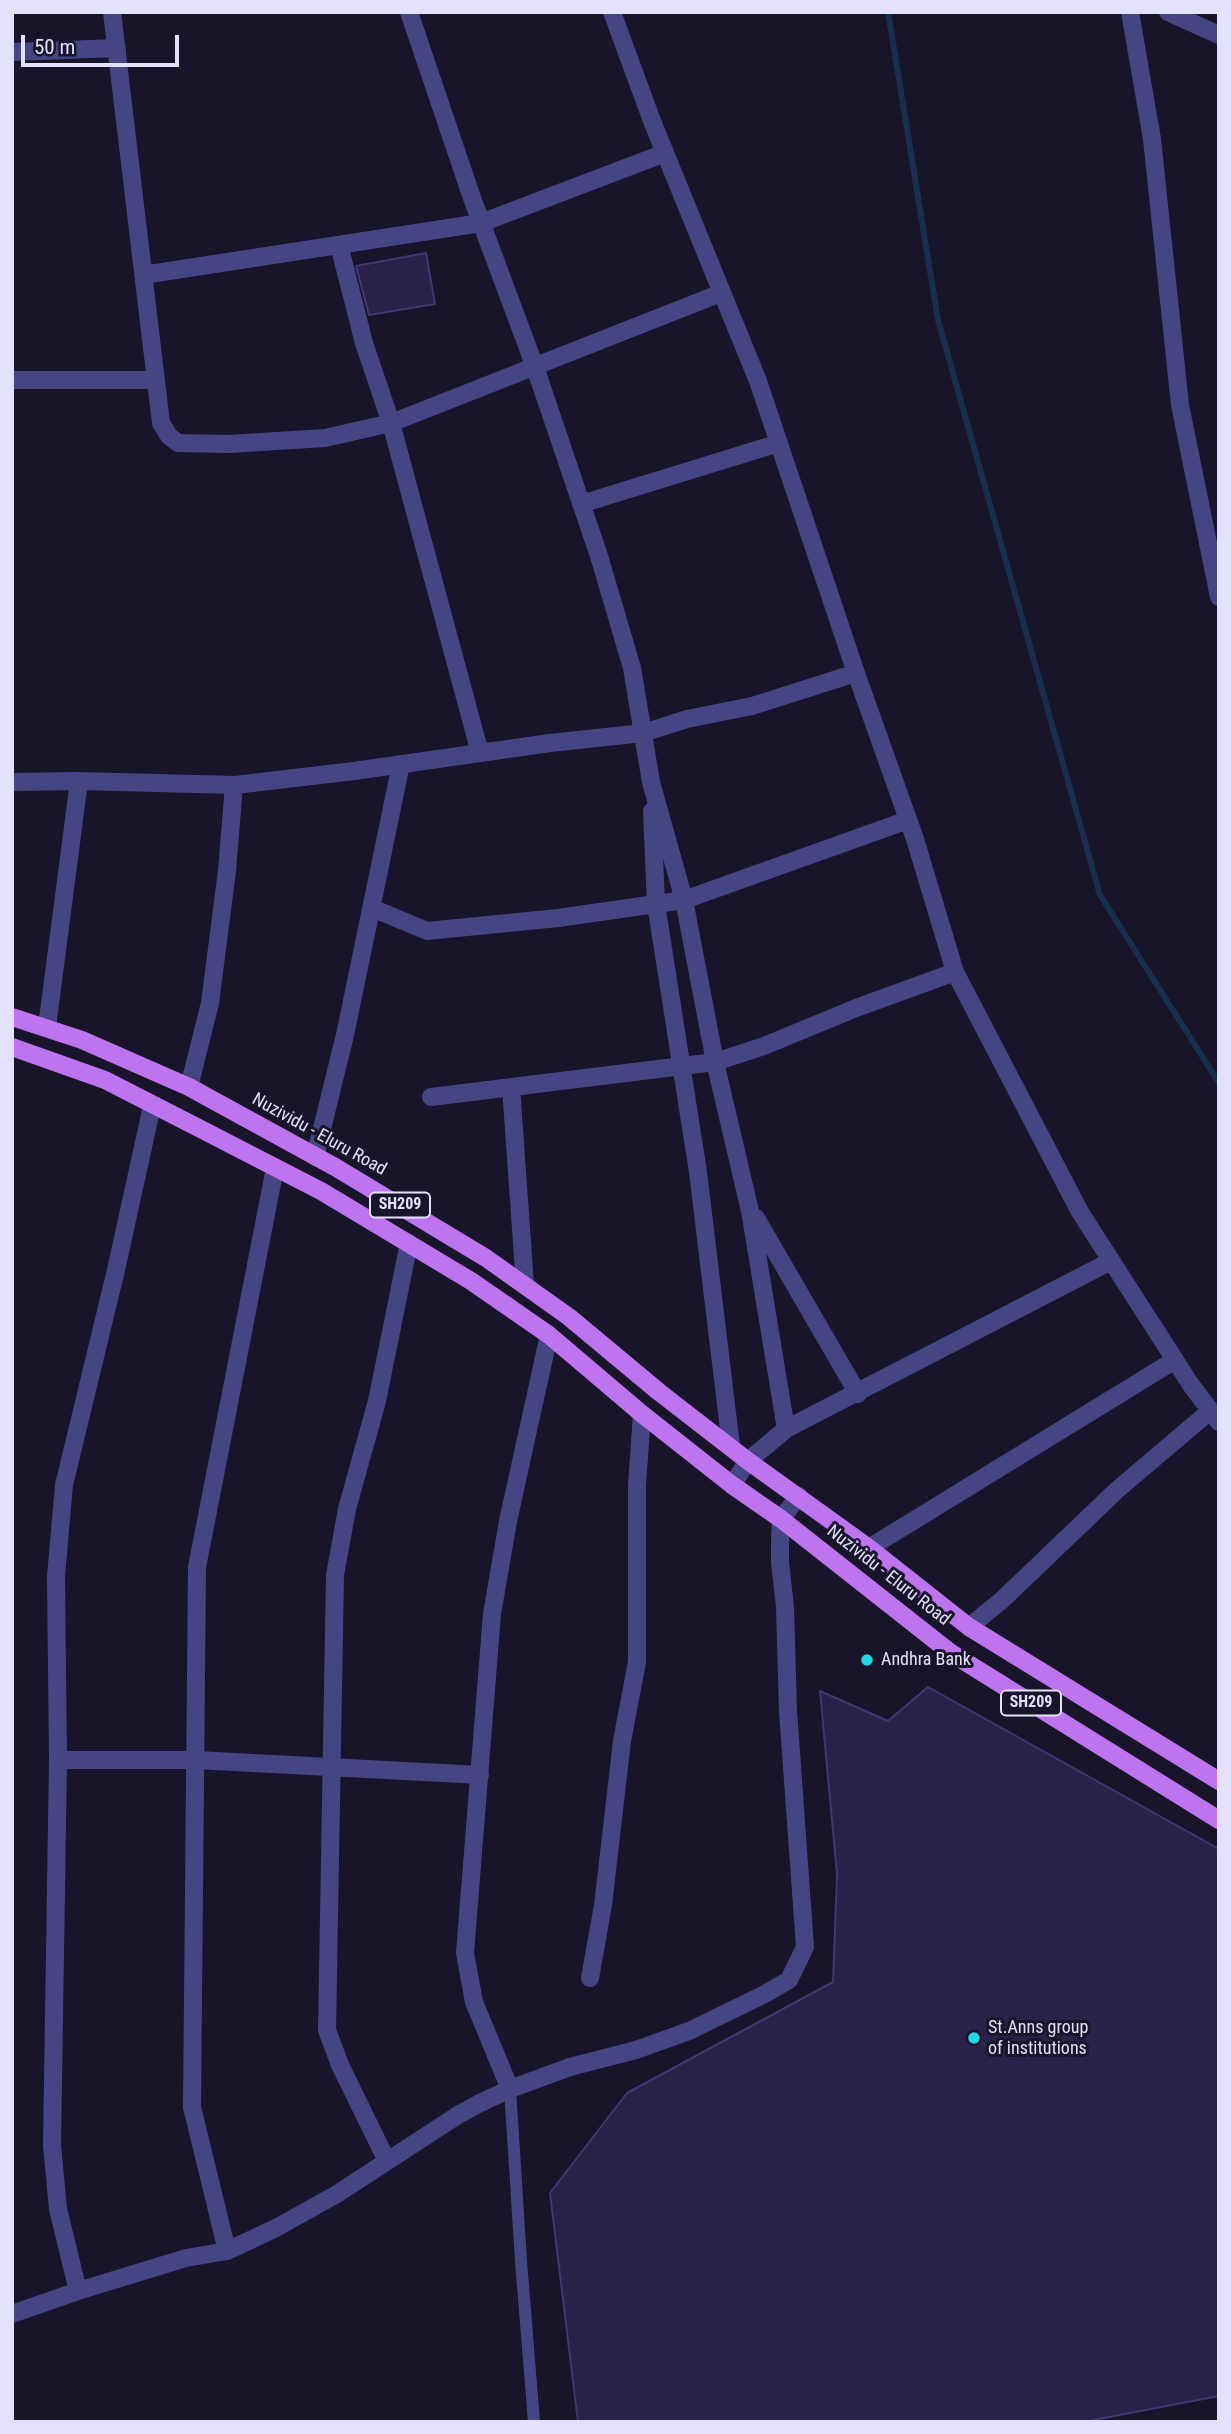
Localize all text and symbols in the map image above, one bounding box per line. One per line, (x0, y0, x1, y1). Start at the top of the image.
scale bar (24, 21, 182, 65)
text: 50 m (34, 35, 75, 59)
street label: Nuzividu - Eluru Road (248, 1089, 390, 1181)
road number: SH209 (370, 1192, 430, 1218)
street label: Nuzividu - Eluru Road (822, 1521, 954, 1631)
place label: Andhra Bank (881, 1649, 971, 1671)
marker: Andhra Bank (859, 1652, 875, 1668)
road number: SH209 (1001, 1690, 1061, 1716)
place label: St.Anns group of institutions (988, 2017, 1088, 2060)
marker: St.Anns group of institutions (966, 2030, 982, 2046)

